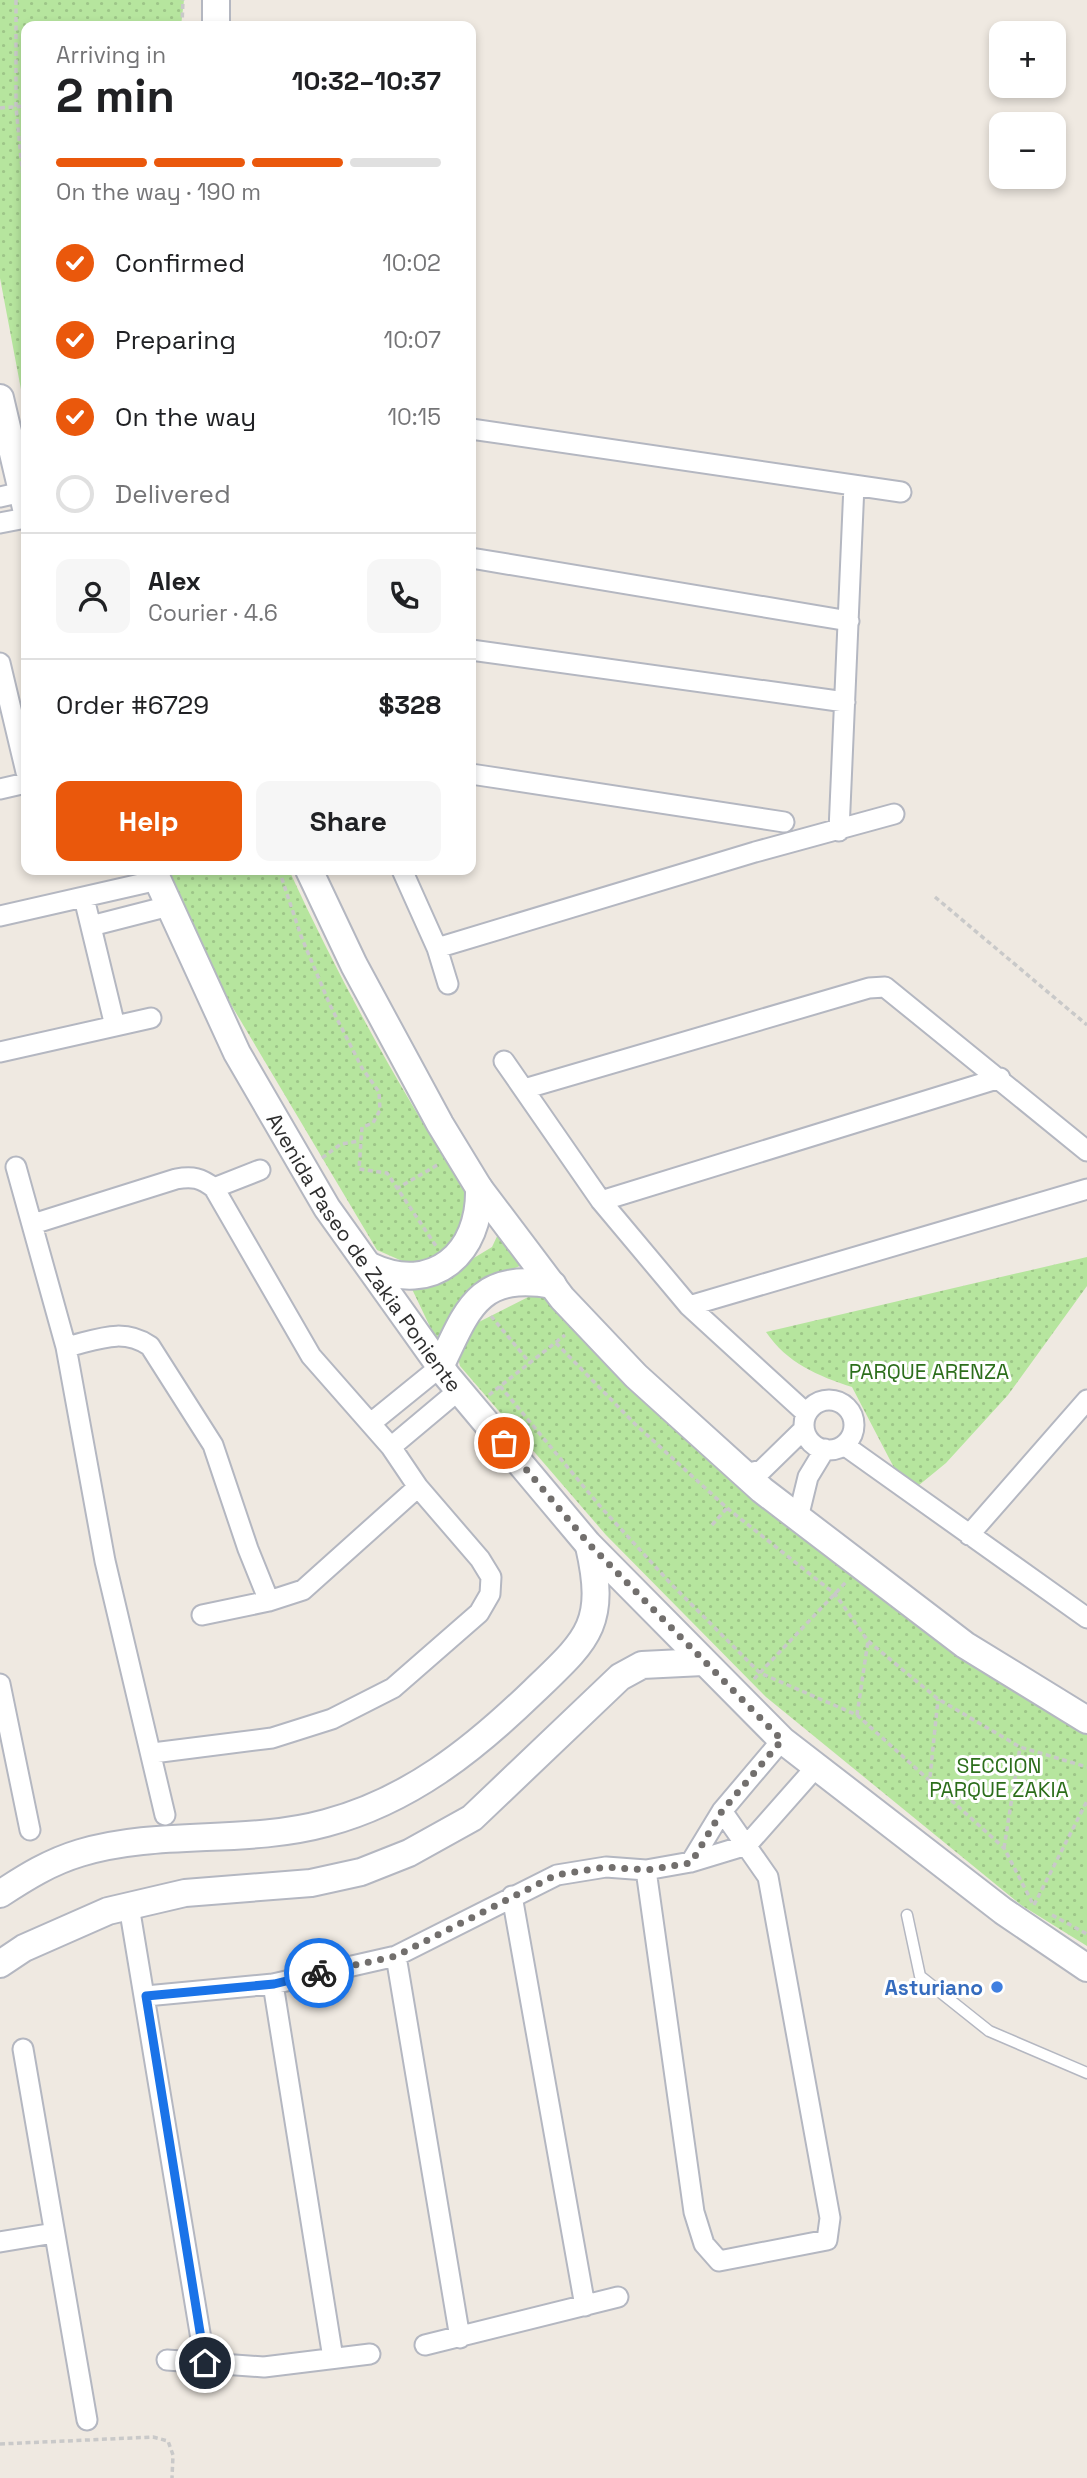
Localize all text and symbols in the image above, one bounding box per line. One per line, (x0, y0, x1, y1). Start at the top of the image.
map controls (989, 21, 1066, 189)
button: + (989, 21, 1066, 98)
text: Arriving in (56, 40, 166, 70)
text: 10:32–10:37 (292, 64, 441, 98)
text: 2 min (56, 67, 175, 125)
button: − (989, 112, 1066, 189)
text: On the way · 190 m (56, 177, 261, 207)
icon: check (56, 244, 94, 282)
text: Confirmed (115, 246, 245, 280)
text: 10:02 (382, 248, 441, 278)
icon: check (56, 321, 94, 359)
text: Preparing (115, 323, 236, 357)
text: 10:07 (384, 325, 441, 355)
icon: check (56, 398, 94, 436)
text: On the way (115, 400, 256, 434)
text: 10:15 (387, 402, 441, 432)
text: Delivered (115, 477, 231, 511)
button: person (56, 559, 130, 633)
button: phone (367, 559, 441, 633)
text: Alex (148, 564, 201, 598)
text: Courier · 4.6 (148, 598, 278, 628)
text: Order #6729 (56, 688, 209, 722)
text: $328 (378, 688, 441, 722)
button: Help (56, 781, 242, 861)
button: Share (256, 781, 441, 861)
street label: Avenida Paseo de Zakia Poniente (261, 1108, 468, 1397)
park label: PARQUE ARENZA (849, 1358, 1009, 1385)
pin (474, 1413, 534, 1473)
icon: bag (485, 1424, 523, 1462)
park label: SECCION PARQUE ZAKIA (929, 1752, 1069, 1803)
courier (284, 1938, 354, 2008)
icon: bike (300, 1954, 338, 1992)
place label: Asturiano (885, 1974, 983, 2001)
marker: Asturiano (989, 1979, 1005, 1995)
pin (175, 2333, 235, 2393)
icon: home (186, 2344, 224, 2382)

